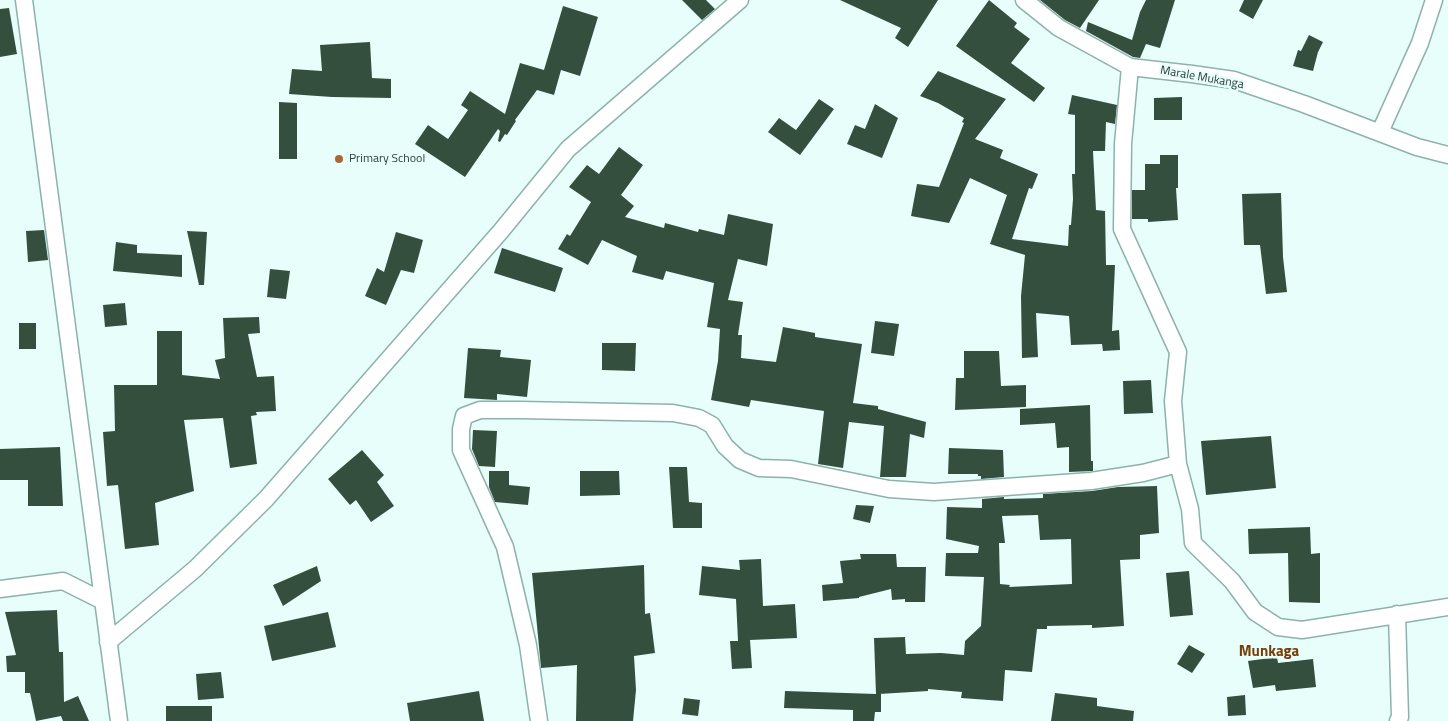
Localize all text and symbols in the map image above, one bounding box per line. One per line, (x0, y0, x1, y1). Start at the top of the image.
street label: Marale Mukanga (1159, 64, 1245, 92)
place label: Primary School (349, 152, 425, 166)
marker: Primary School (333, 153, 345, 165)
district label: Munkaga (1239, 643, 1299, 661)

